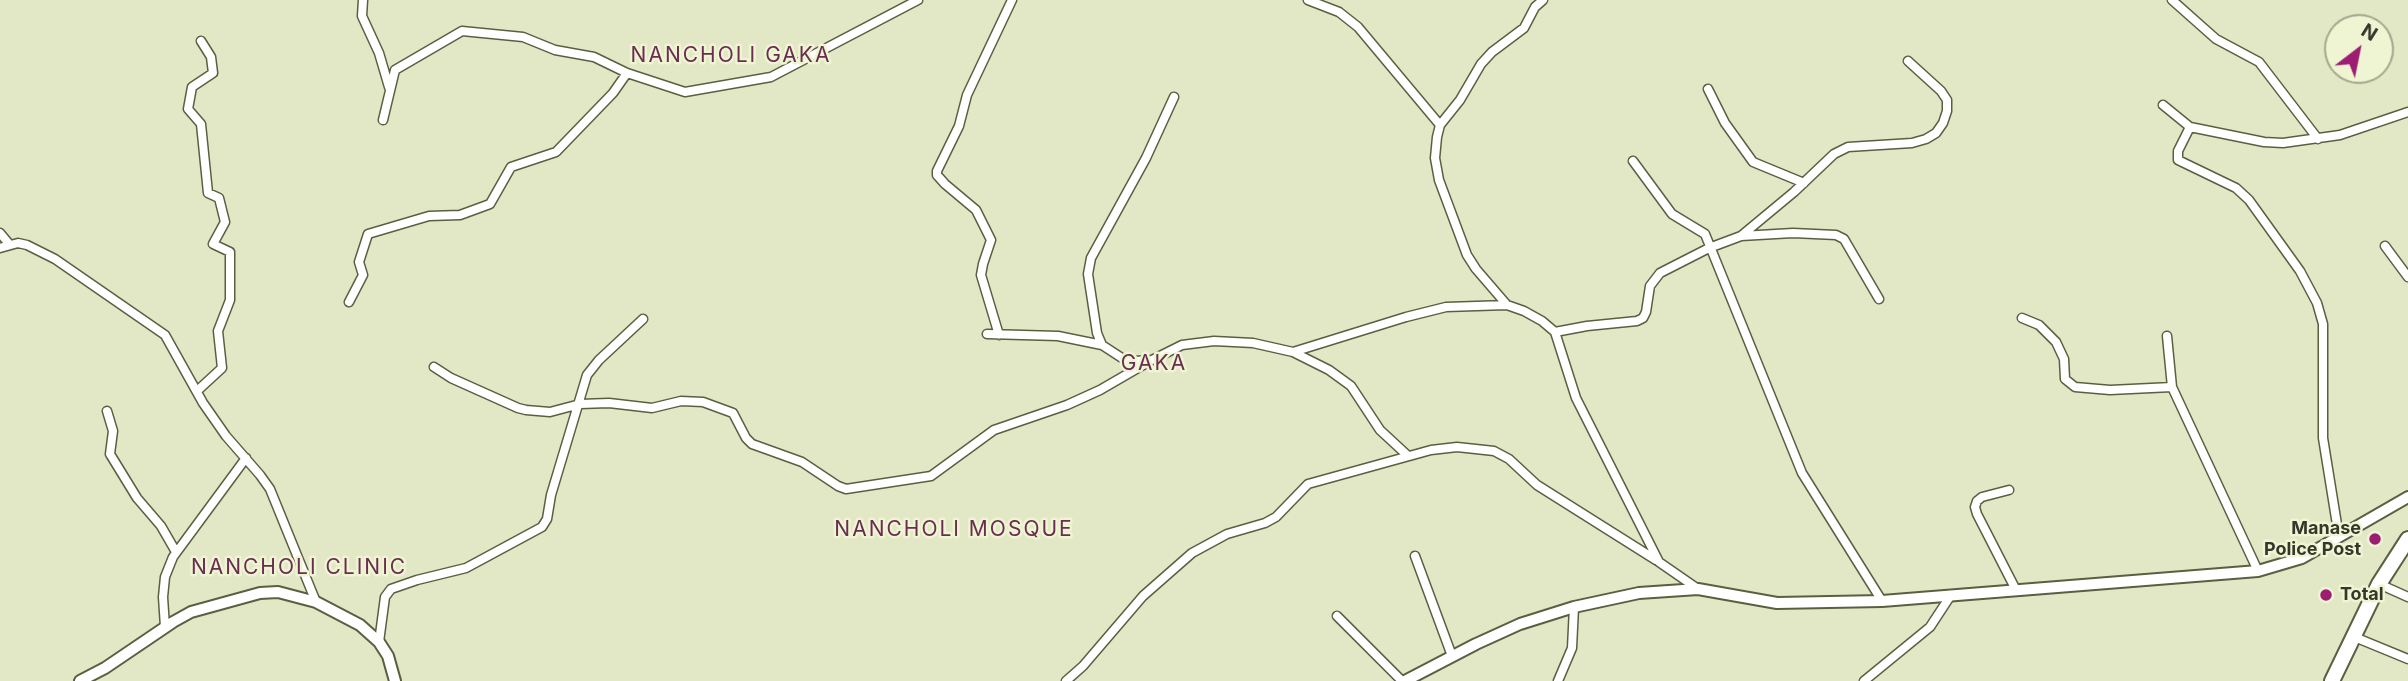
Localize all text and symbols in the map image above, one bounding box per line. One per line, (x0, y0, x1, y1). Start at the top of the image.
north arrow (2324, 14, 2394, 84)
text: N (2357, 19, 2382, 46)
district label: NANCHOLI GAKA (632, 43, 830, 69)
district label: GAKA (1121, 351, 1187, 377)
district label: NANCHOLI MOSQUE (836, 517, 1072, 543)
place label: Manase Police Post (2264, 518, 2361, 560)
marker: Manase Police Post (2367, 531, 2383, 547)
district label: NANCHOLI CLINIC (193, 555, 405, 581)
place label: Total (2340, 584, 2384, 606)
marker: Total (2318, 587, 2334, 603)

